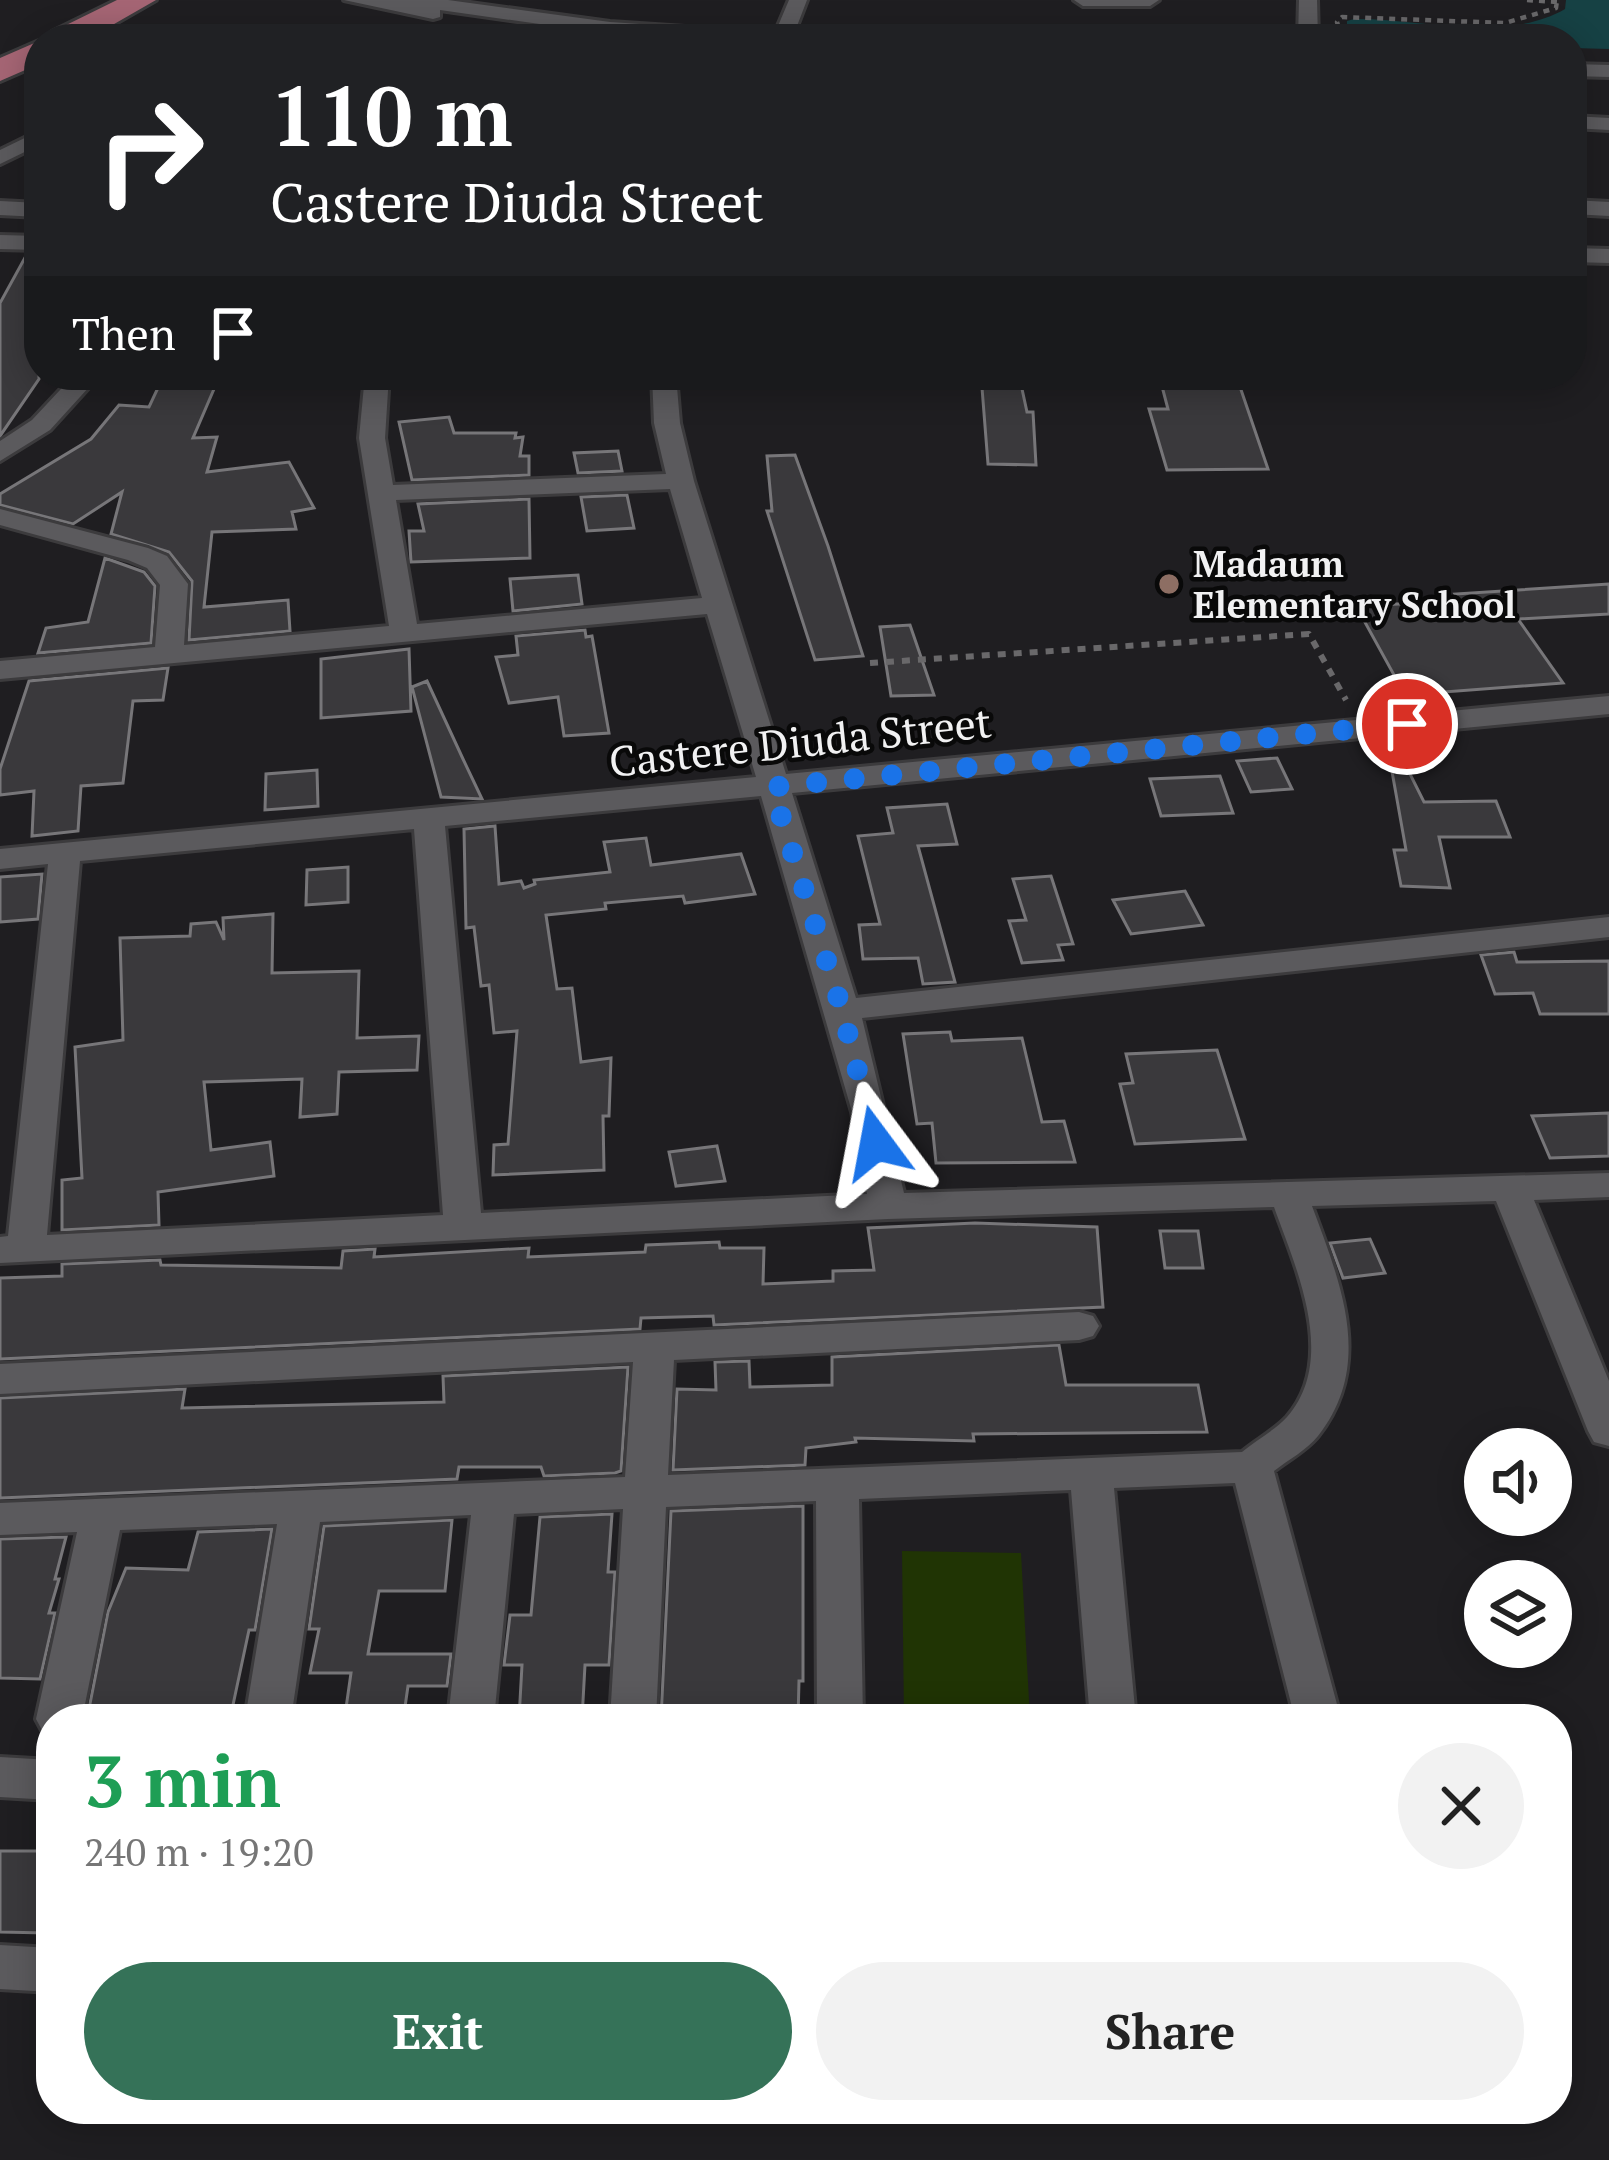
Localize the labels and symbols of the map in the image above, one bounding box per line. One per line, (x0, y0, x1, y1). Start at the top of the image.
place label: Madaum Elementary School (1193, 540, 1516, 628)
marker: Madaum Elementary School (1156, 571, 1182, 597)
pin (1356, 673, 1458, 775)
street label: Castere Diuda Street (606, 693, 994, 789)
position arrow (813, 1080, 939, 1206)

